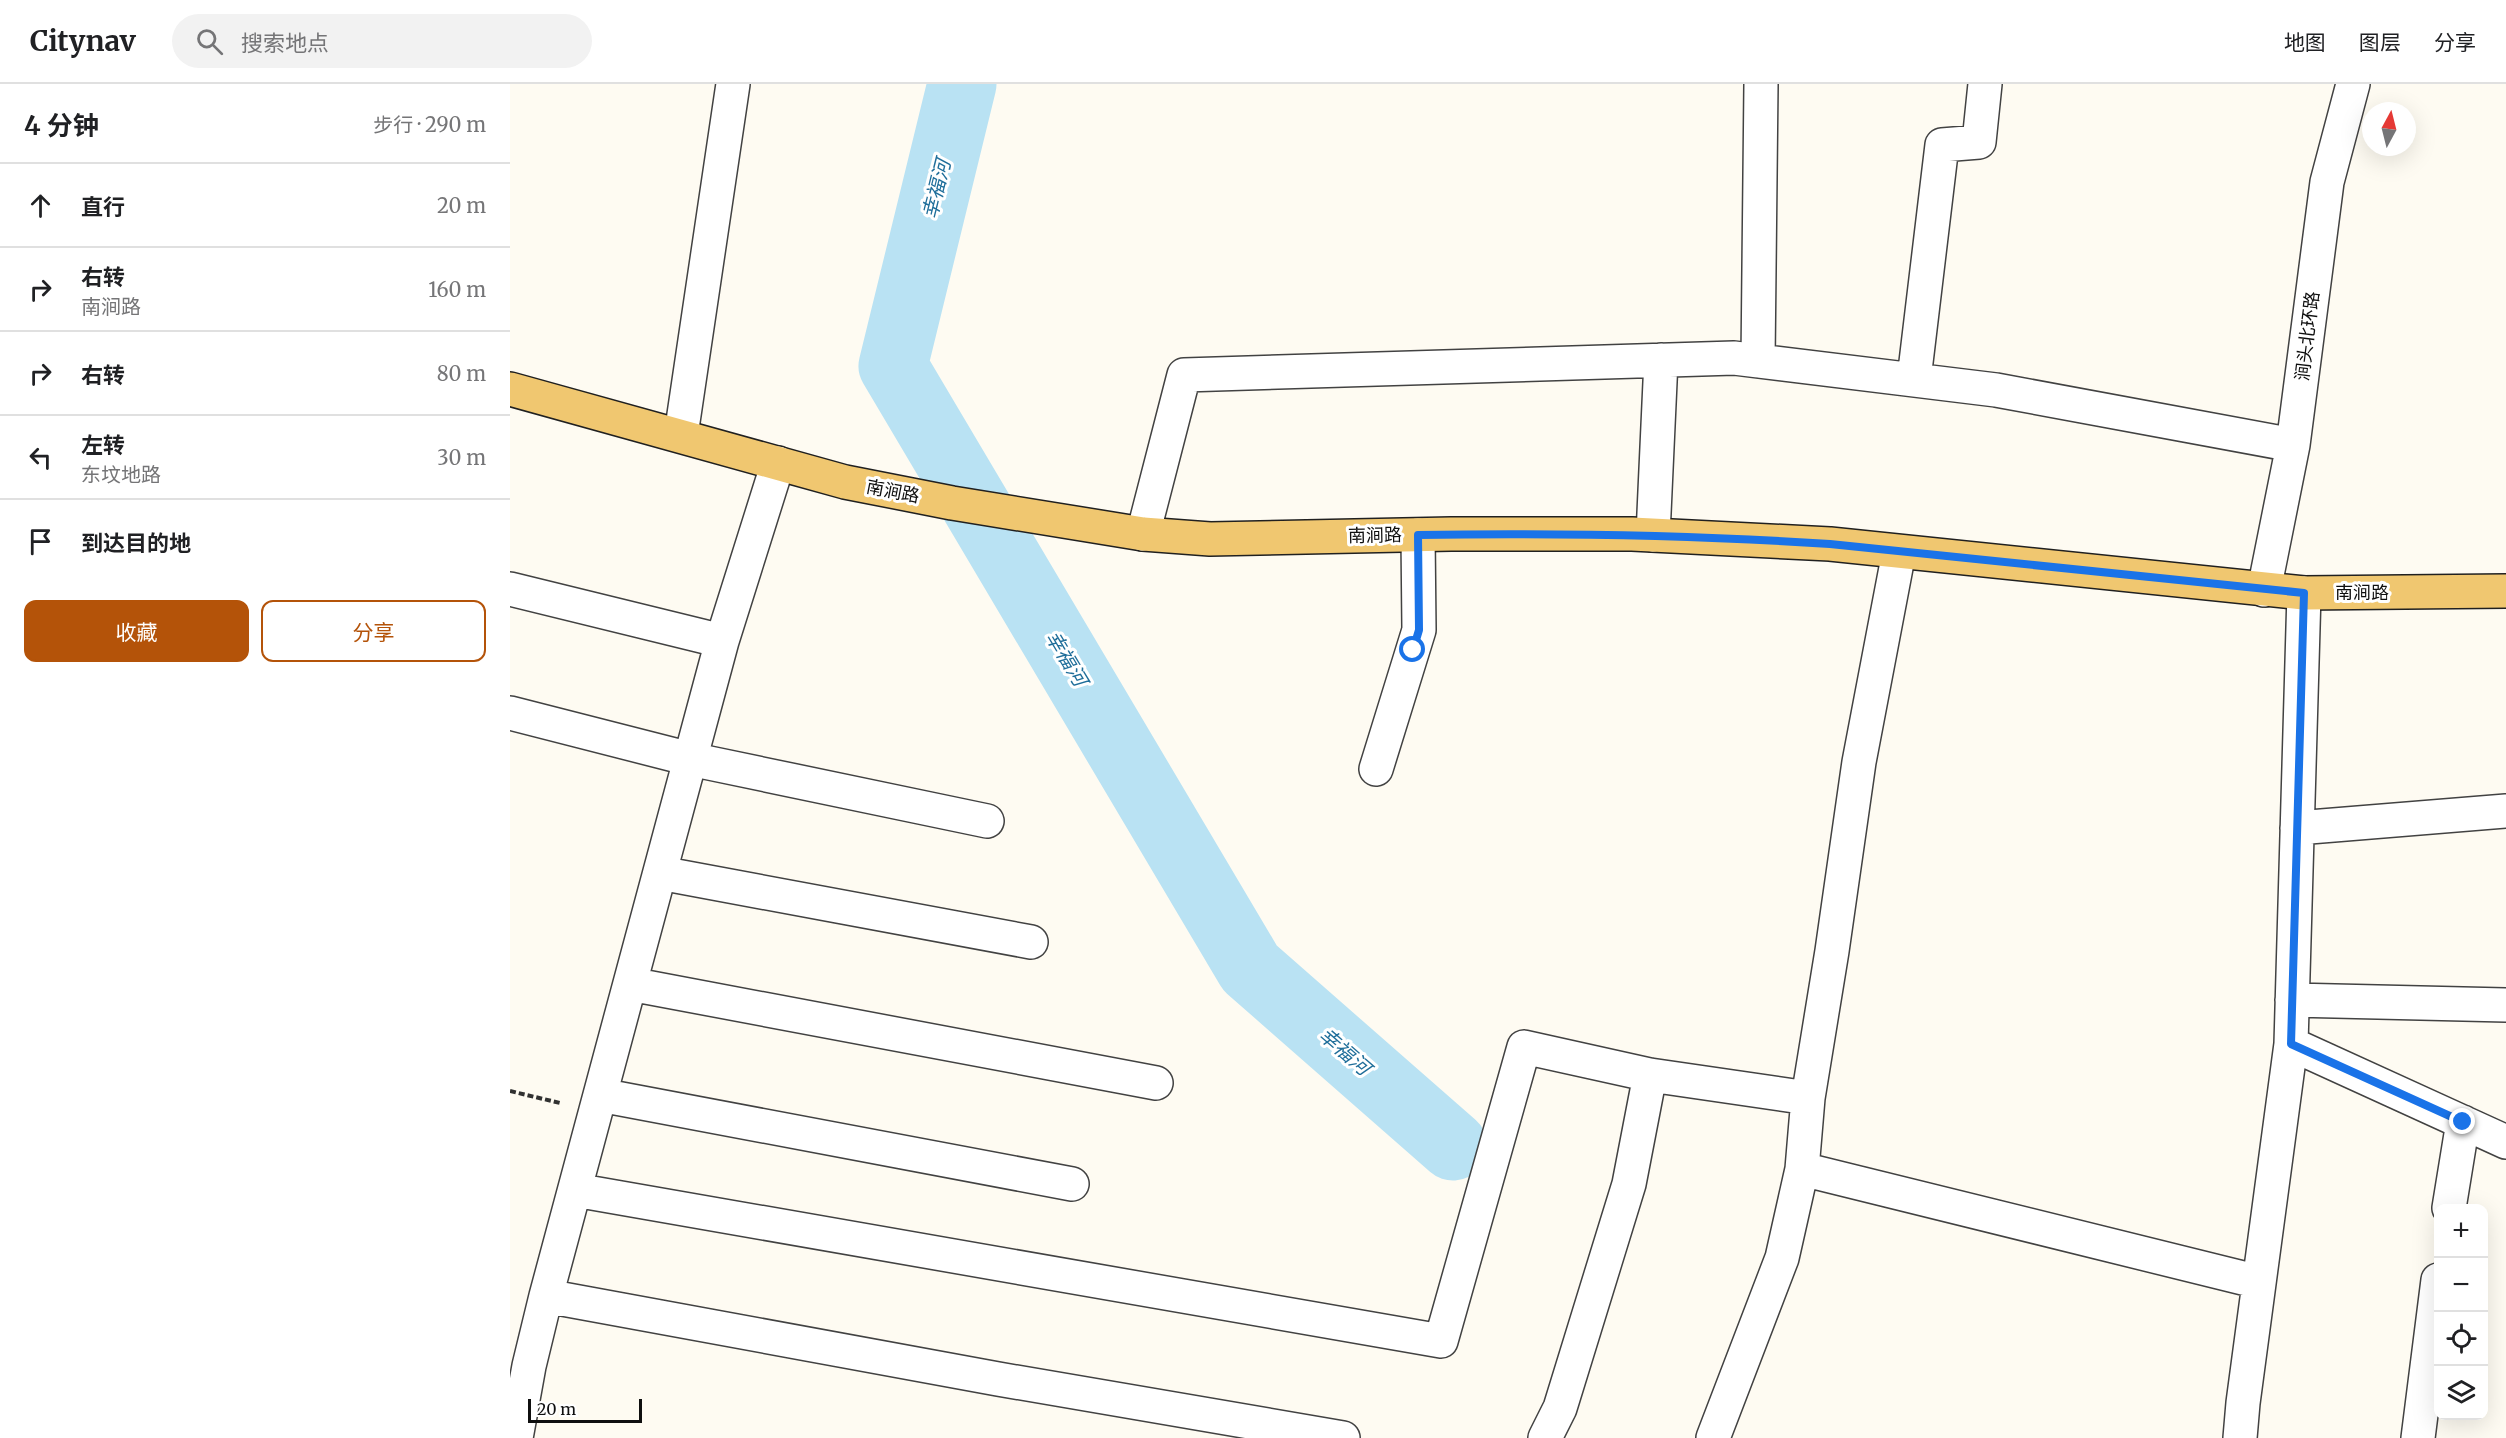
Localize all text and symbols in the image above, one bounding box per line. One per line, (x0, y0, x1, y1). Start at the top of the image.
search box (172, 14, 592, 68)
text: Citynav (30, 23, 136, 59)
icon: search (193, 25, 226, 58)
text: 搜索地点 (241, 29, 329, 57)
text: 地图 (2284, 29, 2326, 56)
text: 图层 (2359, 29, 2401, 56)
text: 分享 (2434, 29, 2476, 56)
north arrow (2362, 102, 2416, 156)
text: 4 分钟 (24, 109, 99, 142)
text: 步行 · 290 m (373, 112, 486, 137)
water label: 幸福河 (917, 153, 956, 221)
icon: ahead (24, 189, 57, 222)
text: 直行 (81, 193, 125, 221)
text: 20 m (437, 193, 486, 218)
text: 右转 (81, 263, 125, 291)
icon: right (24, 273, 57, 306)
text: 160 m (428, 277, 486, 302)
street label: 涧头北环路 (2290, 290, 2324, 382)
text: 南涧路 (81, 294, 141, 319)
icon: right (24, 357, 57, 390)
text: 右转 (81, 361, 125, 389)
text: 80 m (437, 361, 486, 386)
text: 左转 (81, 431, 125, 459)
icon: left (24, 441, 57, 474)
text: 30 m (437, 445, 486, 470)
text: 东坟地路 (81, 462, 161, 487)
street label: 南涧路 (864, 475, 922, 507)
street label: 南涧路 (1348, 523, 1402, 547)
icon: arrive (24, 525, 57, 558)
text: 到达目的地 (81, 529, 191, 557)
street label: 南涧路 (2335, 581, 2389, 604)
button: 收藏 (24, 600, 249, 662)
button: 分享 (261, 600, 486, 662)
water label: 幸福河 (1041, 626, 1095, 694)
route start (1399, 636, 1425, 662)
water label: 幸福河 (1314, 1022, 1379, 1083)
route end (2449, 1108, 2475, 1134)
map controls (2434, 1204, 2488, 1420)
button: + (2434, 1204, 2488, 1258)
button: − (2434, 1258, 2488, 1312)
button: locate (2434, 1312, 2488, 1366)
button: layers (2434, 1366, 2488, 1420)
scale bar (528, 1396, 642, 1424)
text: 20 m (537, 1399, 576, 1419)

